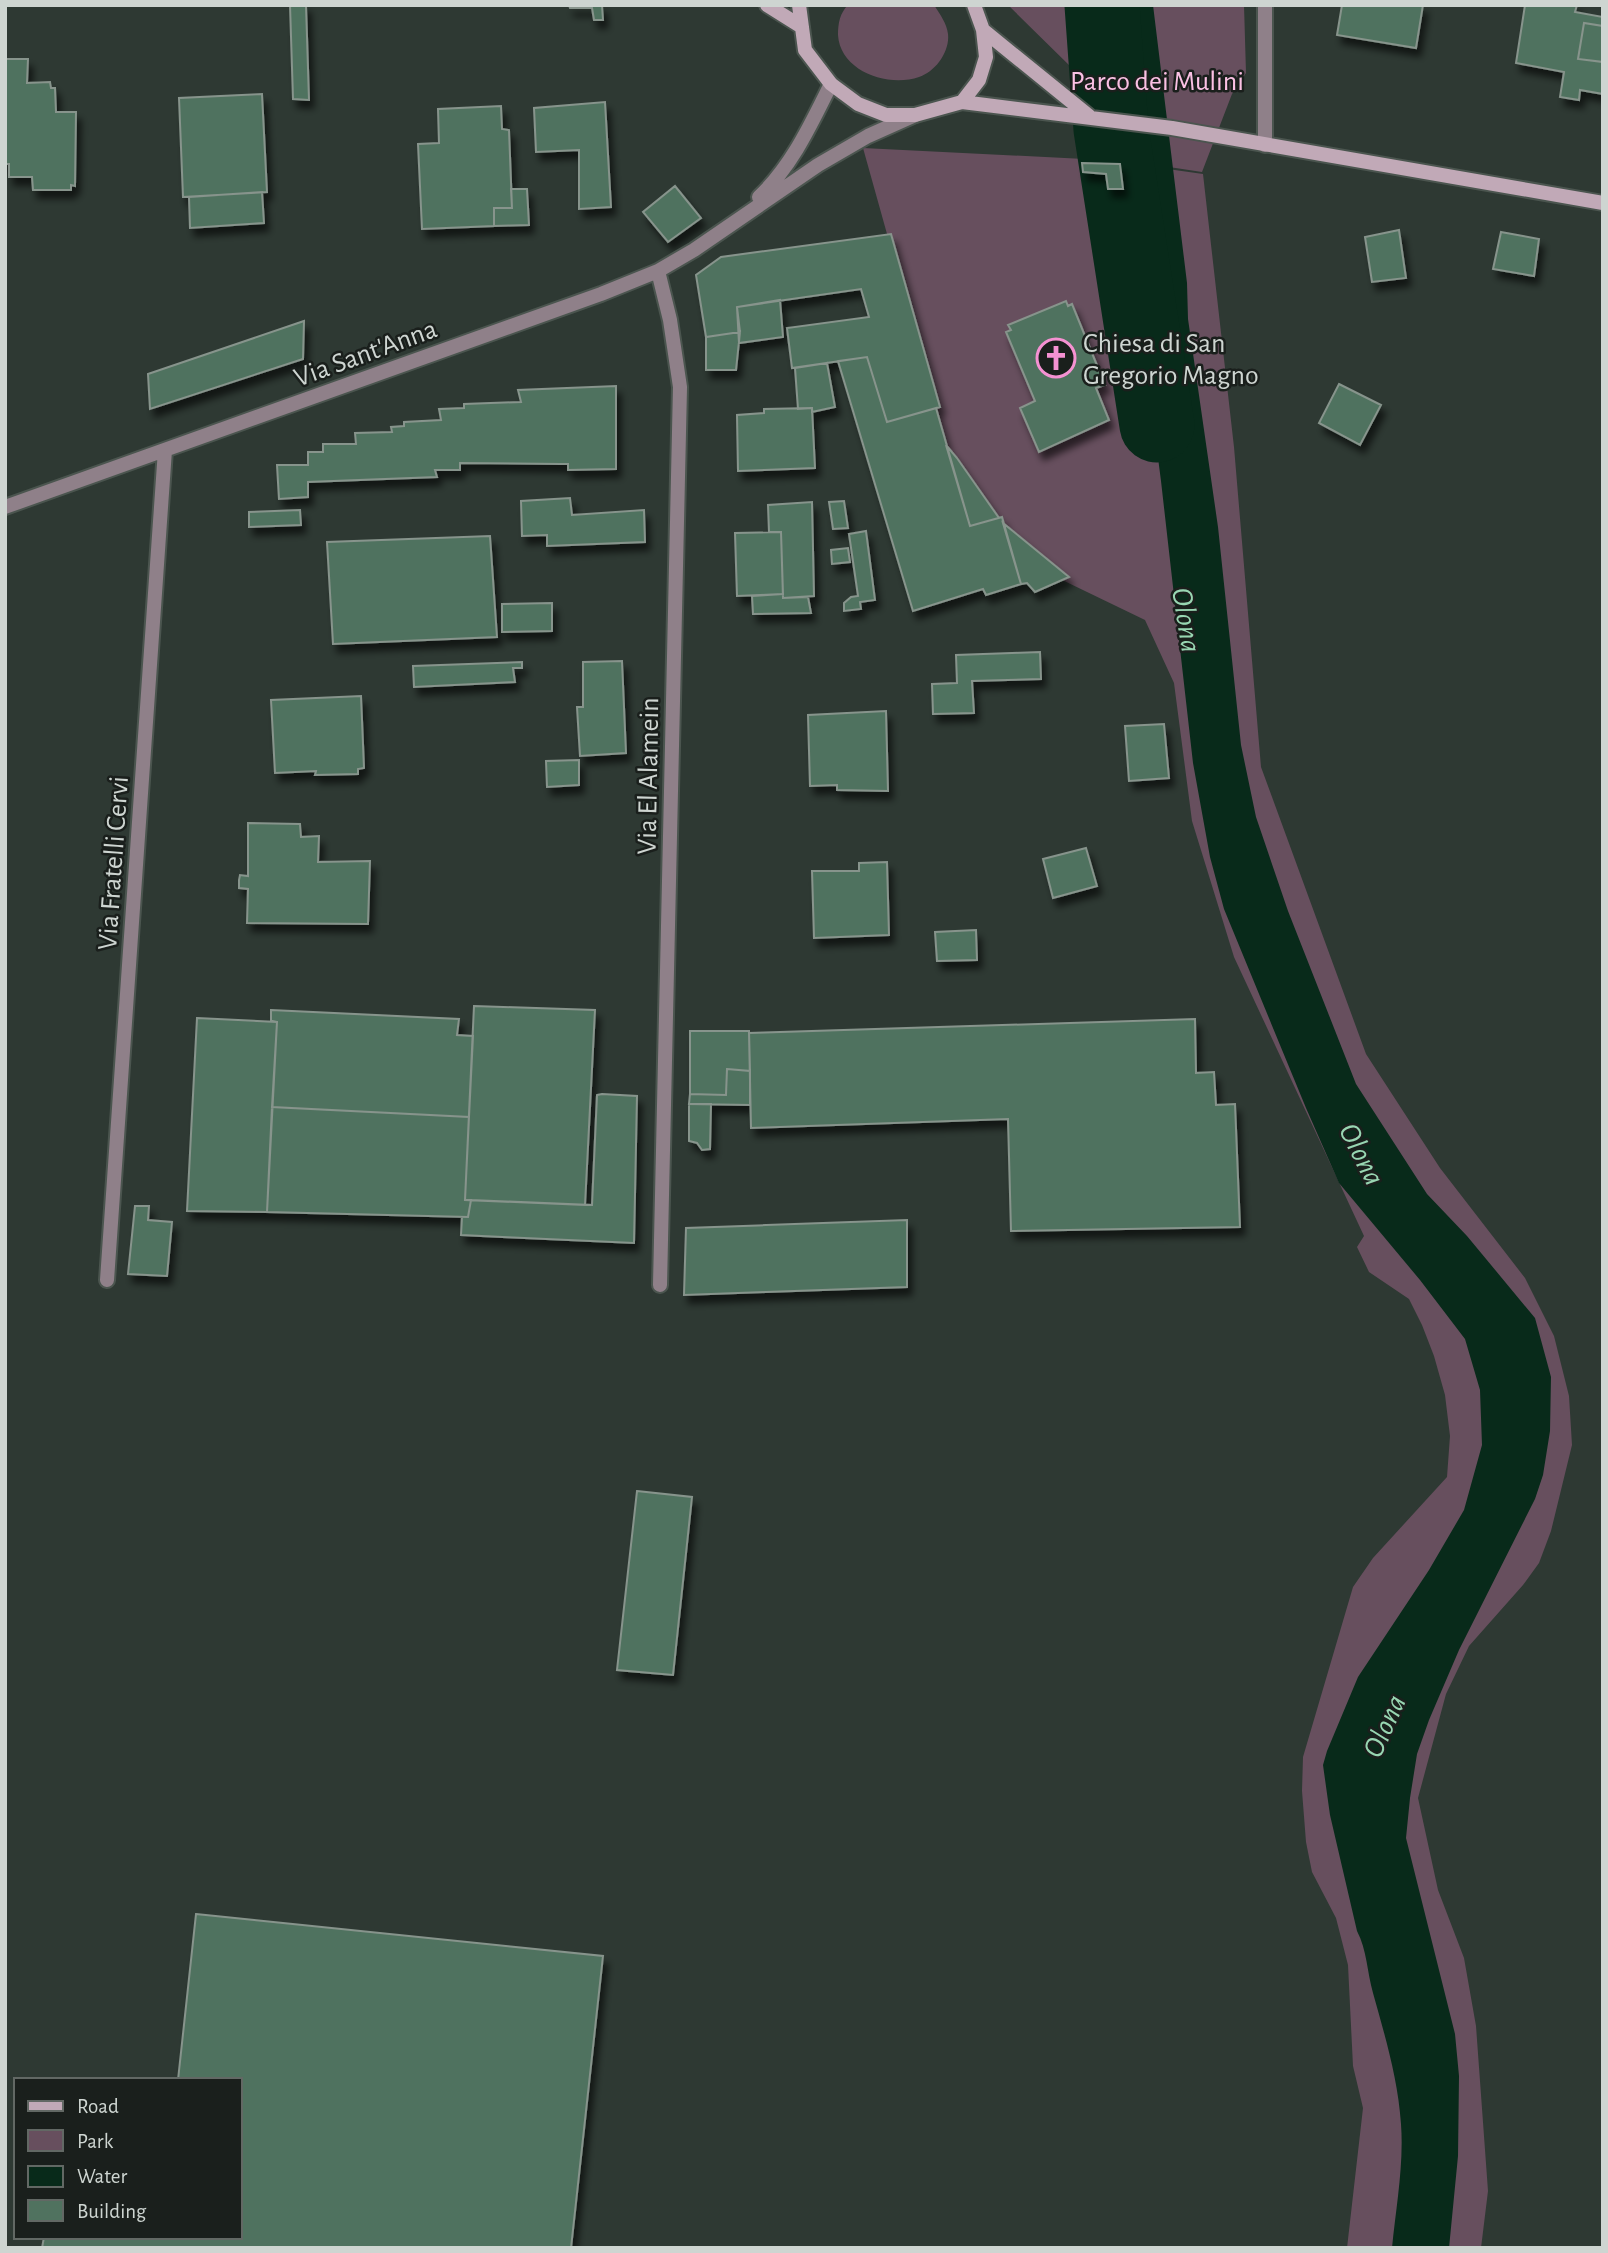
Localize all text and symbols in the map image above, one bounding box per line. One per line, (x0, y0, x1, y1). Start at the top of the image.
park label: Parco dei Mulini (1070, 68, 1244, 96)
street label: Via Sant'Anna (291, 315, 441, 393)
place label: Chiesa di San Gregorio Magno (1083, 330, 1259, 390)
church icon: Chiesa di San Gregorio Magno (1035, 337, 1077, 379)
water label: Olona (1166, 586, 1206, 655)
street label: Via El Alamein (634, 697, 664, 855)
street label: Via Fratelli Cervi (94, 775, 134, 951)
water label: Olona (1333, 1119, 1389, 1190)
water label: Olona (1358, 1691, 1412, 1762)
legend (14, 2078, 242, 2239)
text: Road (77, 2096, 119, 2117)
text: Park (77, 2131, 114, 2152)
text: Water (77, 2166, 127, 2187)
text: Building (77, 2201, 147, 2222)

